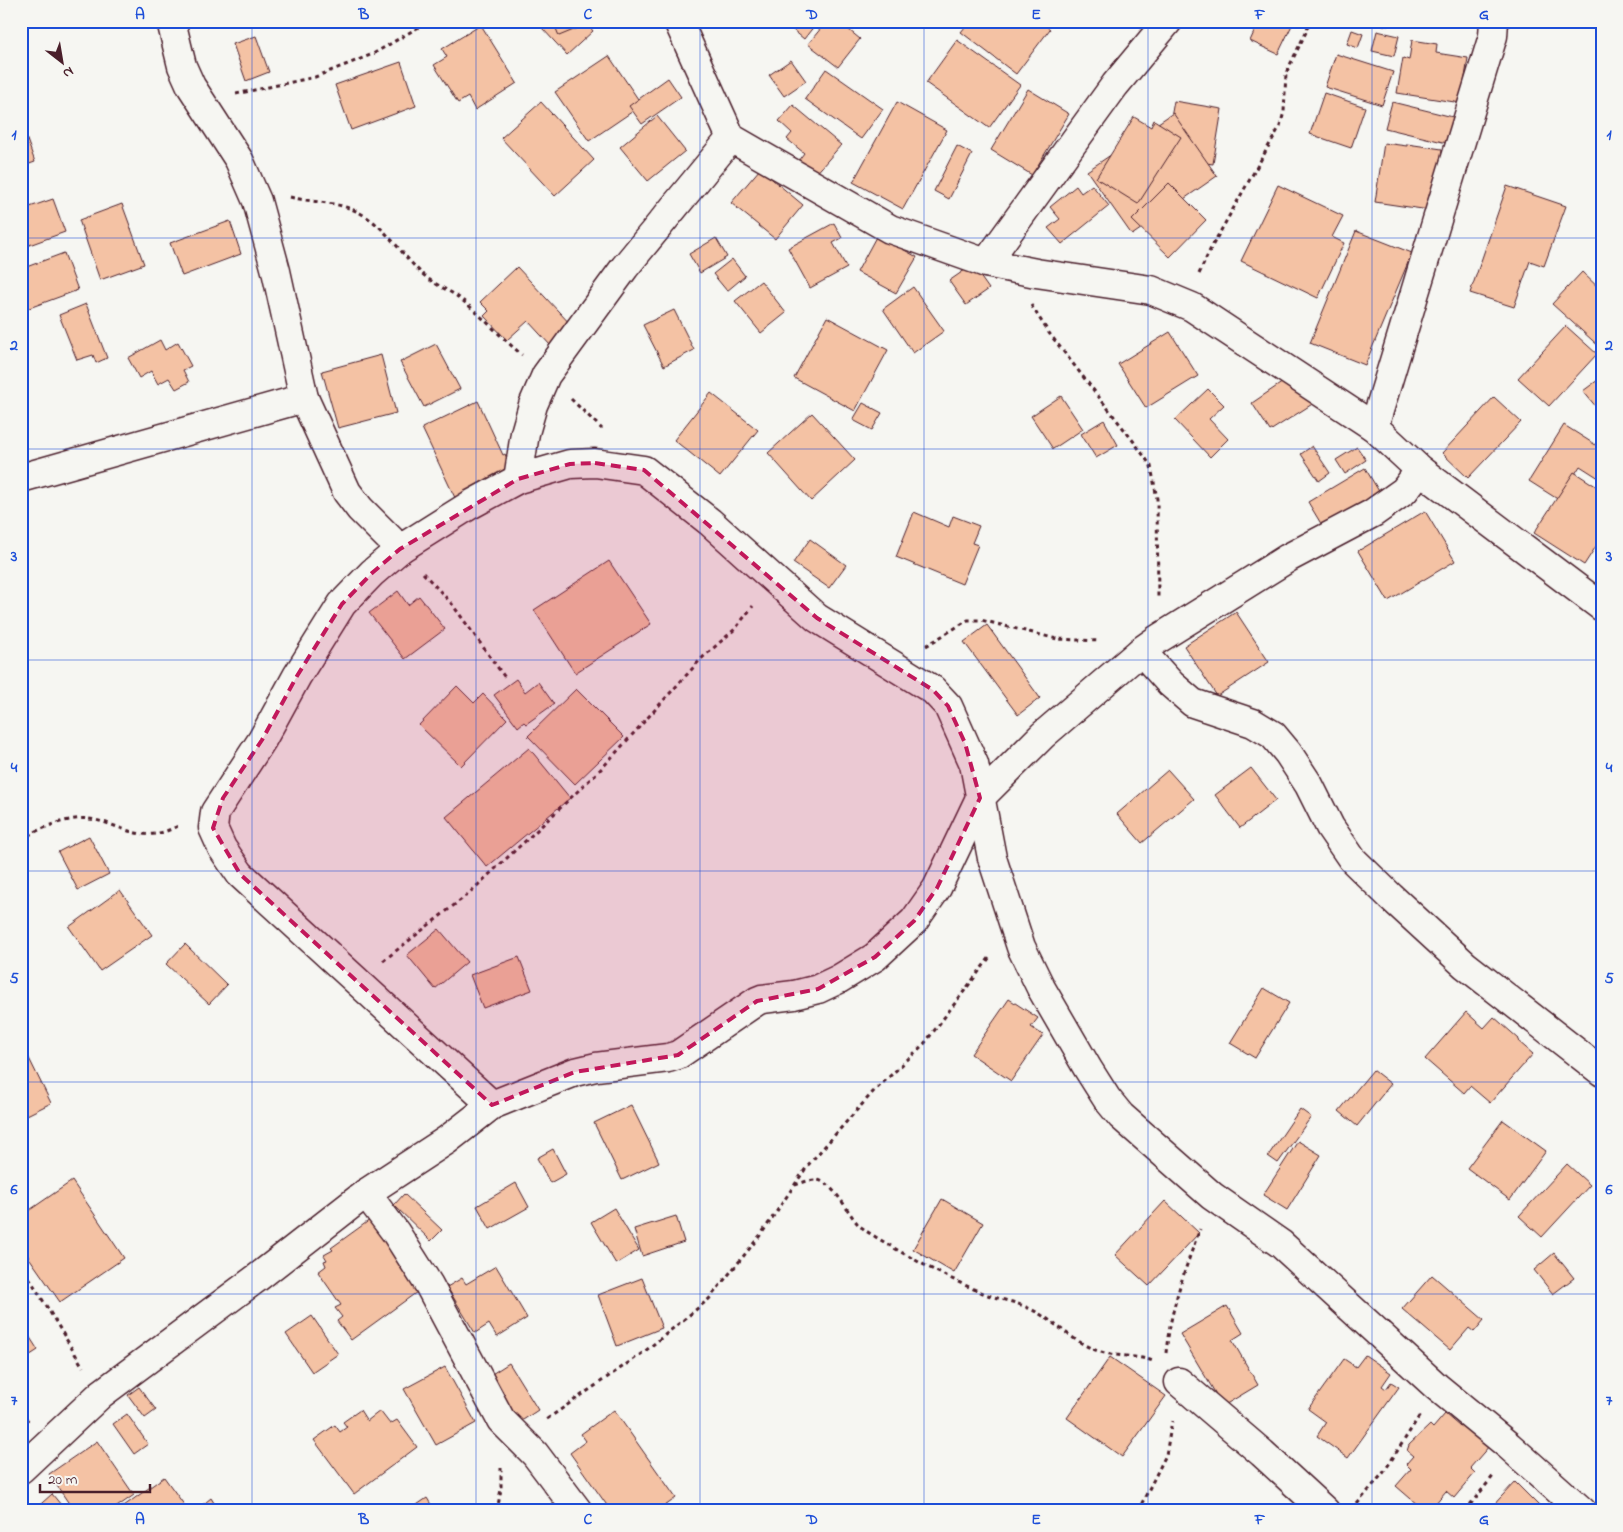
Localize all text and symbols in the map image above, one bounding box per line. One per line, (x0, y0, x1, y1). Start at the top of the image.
text: A (135, 3, 145, 27)
text: B (358, 3, 370, 27)
text: C (584, 3, 593, 27)
text: D (805, 3, 818, 27)
text: E (1031, 3, 1041, 27)
text: F (1254, 3, 1266, 27)
text: G (1479, 3, 1489, 27)
north arrow (38, 38, 88, 88)
text: N (58, 60, 77, 83)
text: 1 (11, 123, 17, 147)
text: 1 (1606, 123, 1612, 147)
text: 2 (9, 334, 18, 358)
text: 2 (1604, 334, 1613, 358)
text: 3 (10, 545, 18, 569)
text: 3 (1605, 545, 1613, 569)
text: 4 (10, 756, 18, 780)
text: 4 (1605, 756, 1613, 780)
text: 5 (9, 967, 19, 991)
text: 5 (1604, 967, 1614, 991)
text: 6 (9, 1178, 18, 1202)
text: 6 (1604, 1178, 1613, 1202)
text: 7 (11, 1389, 18, 1413)
text: 7 (1606, 1389, 1613, 1413)
scale bar (40, 1462, 150, 1494)
text: 20 m (48, 1469, 78, 1491)
text: A (135, 1508, 145, 1532)
text: B (358, 1508, 370, 1532)
text: C (584, 1508, 593, 1532)
text: D (805, 1508, 818, 1532)
text: E (1031, 1508, 1041, 1532)
text: F (1254, 1508, 1266, 1532)
text: G (1479, 1508, 1489, 1532)

